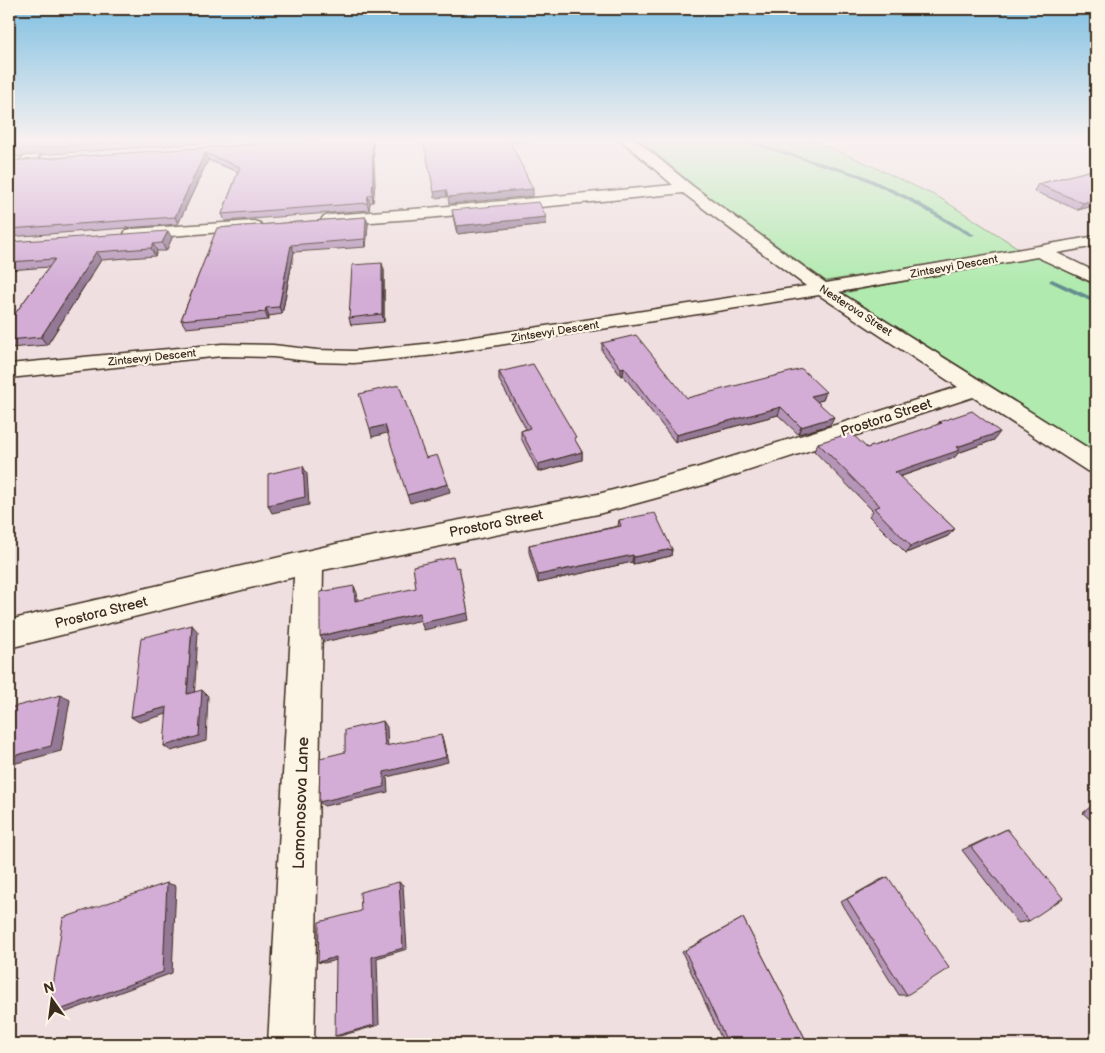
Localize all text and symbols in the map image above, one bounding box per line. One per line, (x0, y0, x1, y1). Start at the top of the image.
street label: Zintsevyi Descent (908, 252, 999, 281)
street label: Nesterova Street (817, 282, 895, 339)
street label: Zintsevyi Descent (509, 318, 600, 345)
street label: Zintsevyi Descent (106, 346, 197, 369)
street label: Prostora Street (838, 395, 935, 440)
street label: Prostora Street (448, 506, 545, 541)
street label: Prostora Street (53, 593, 150, 632)
street label: Lomonosova Lane (290, 736, 313, 870)
north arrow (28, 976, 78, 1026)
text: N (42, 978, 56, 997)

